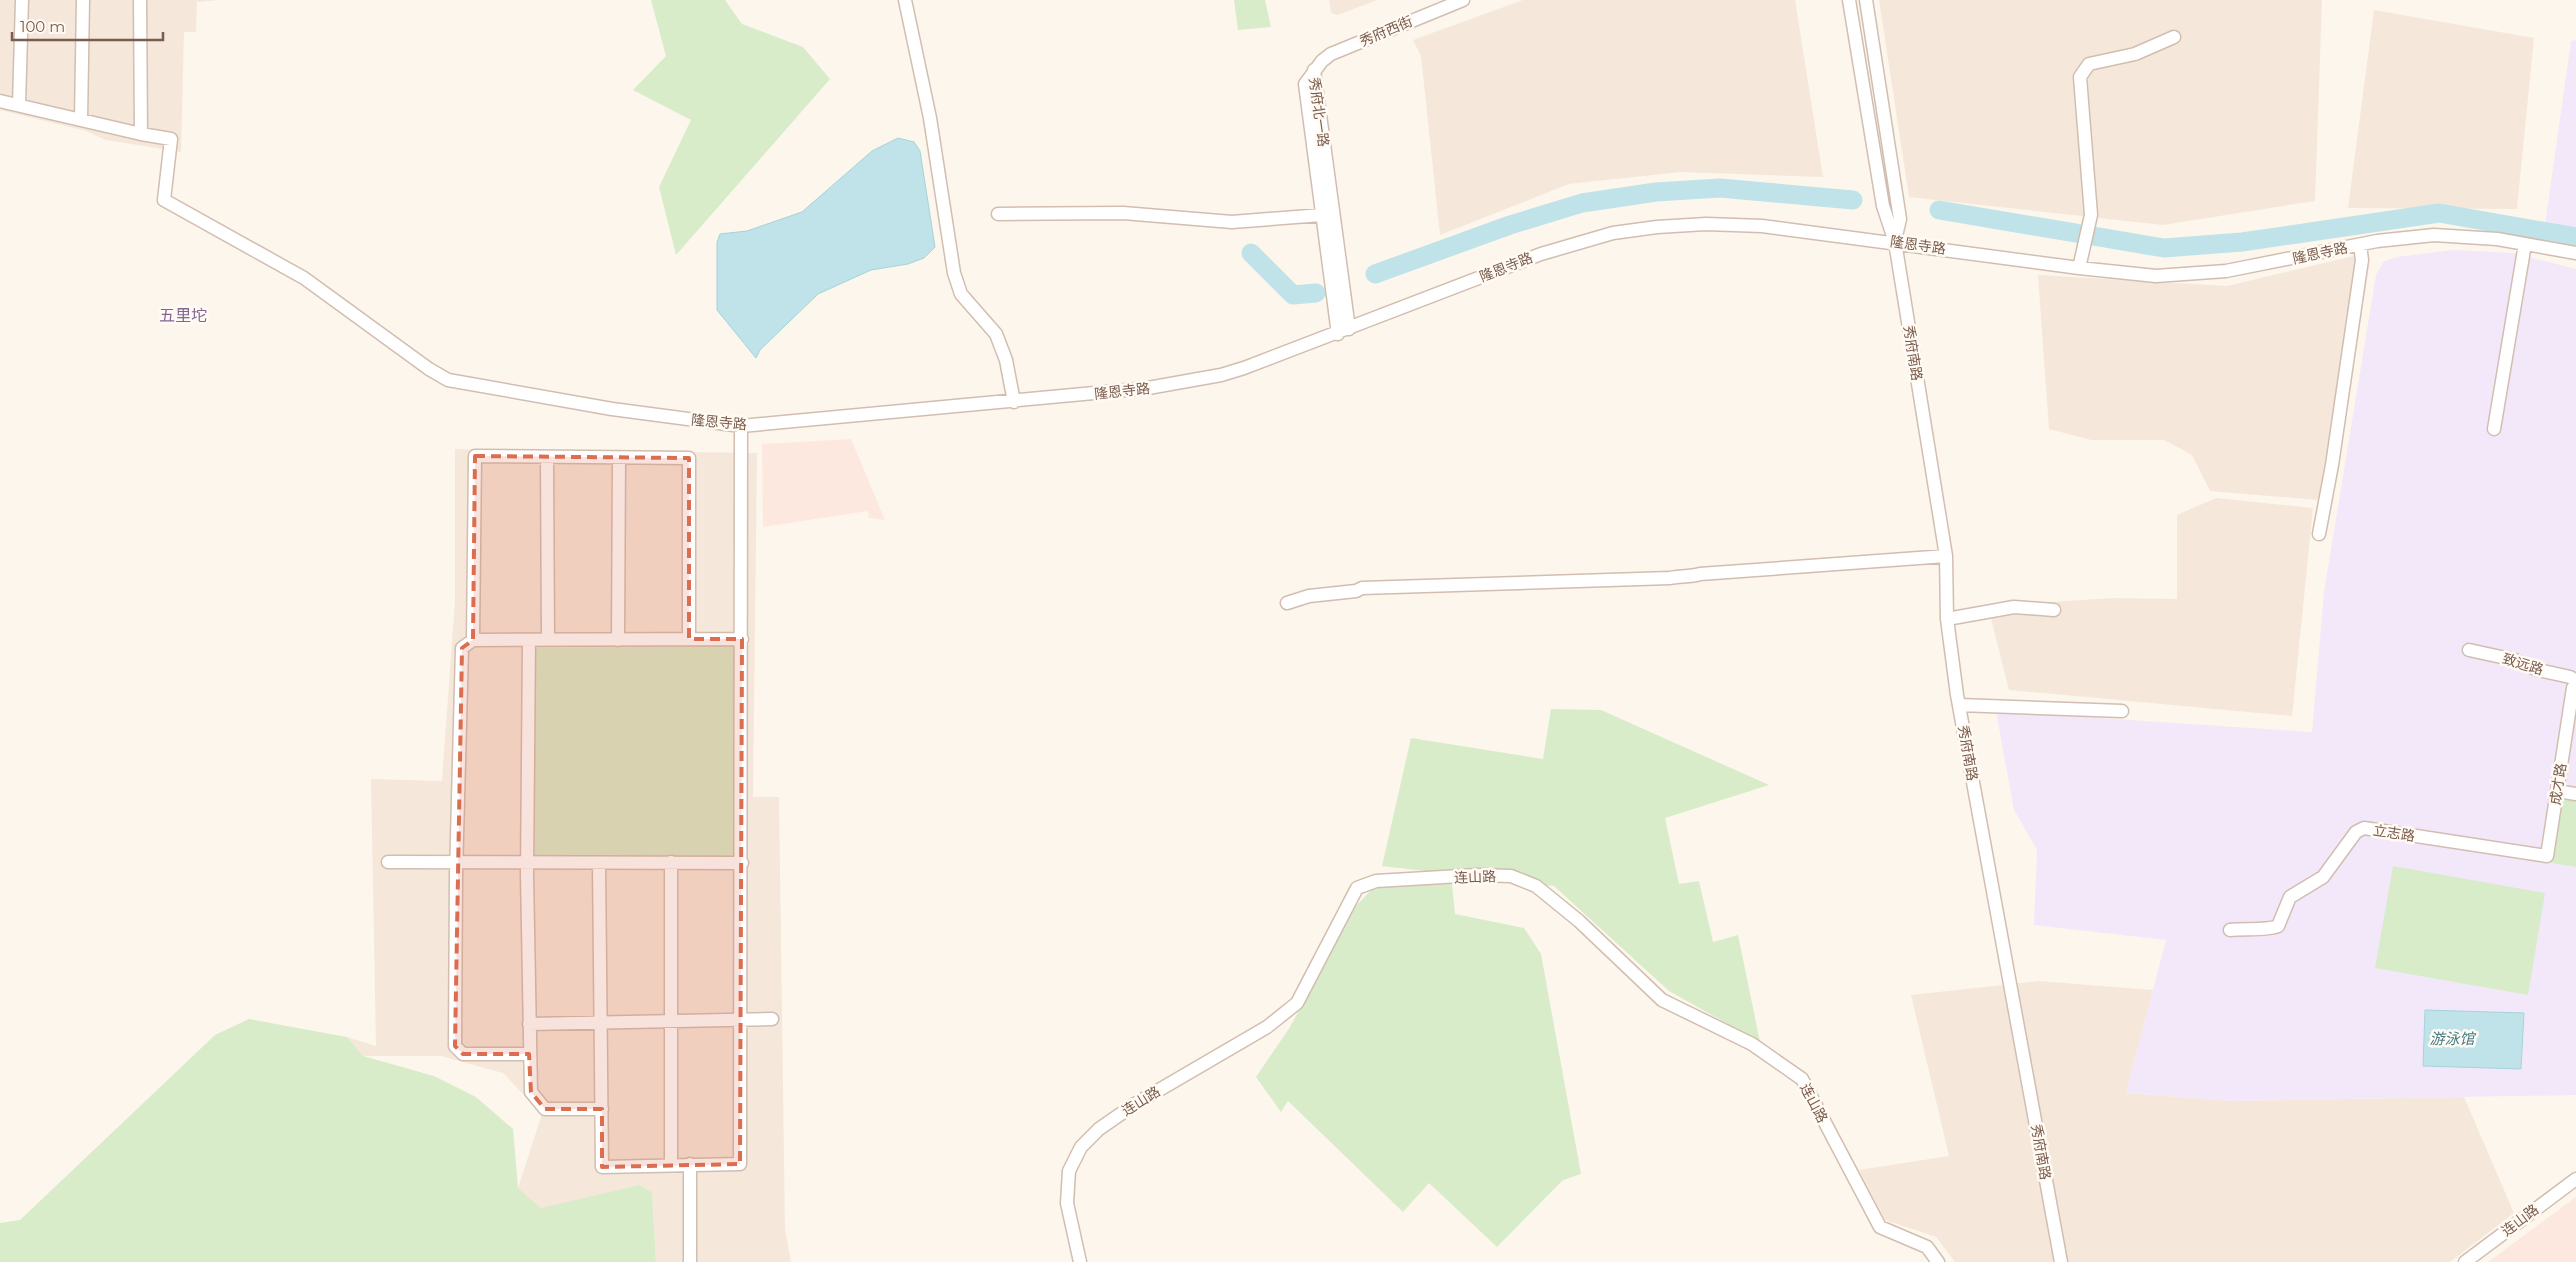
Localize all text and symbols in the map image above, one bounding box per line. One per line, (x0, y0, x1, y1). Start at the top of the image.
scale bar (12, 10, 164, 42)
street label: 秀府西街 (1357, 12, 1415, 50)
text: 100 m (20, 17, 65, 36)
street label: 秀府北一路 (1305, 76, 1333, 148)
street label: 隆恩寺路 (1889, 232, 1947, 258)
street label: 隆恩寺路 (2291, 238, 2349, 268)
street label: 隆恩寺路 (1477, 248, 1535, 286)
district label: 五里坨 (159, 306, 207, 325)
street label: 秀府南路 (1900, 324, 1926, 382)
street label: 隆恩寺路 (1093, 379, 1151, 403)
street label: 隆恩寺路 (690, 411, 748, 433)
street label: 致远路 (2500, 649, 2546, 679)
street label: 秀府南路 (1954, 724, 1982, 782)
street label: 成才路 (2546, 762, 2570, 806)
street label: 立志路 (2372, 821, 2416, 845)
street label: 连山路 (1454, 867, 1496, 887)
water label: 游泳馆 (2429, 1029, 2476, 1048)
street label: 连山路 (1796, 1080, 1832, 1126)
street label: 连山路 (1118, 1082, 1164, 1120)
street label: 秀府南路 (2027, 1123, 2055, 1181)
street label: 连山路 (2498, 1200, 2542, 1240)

